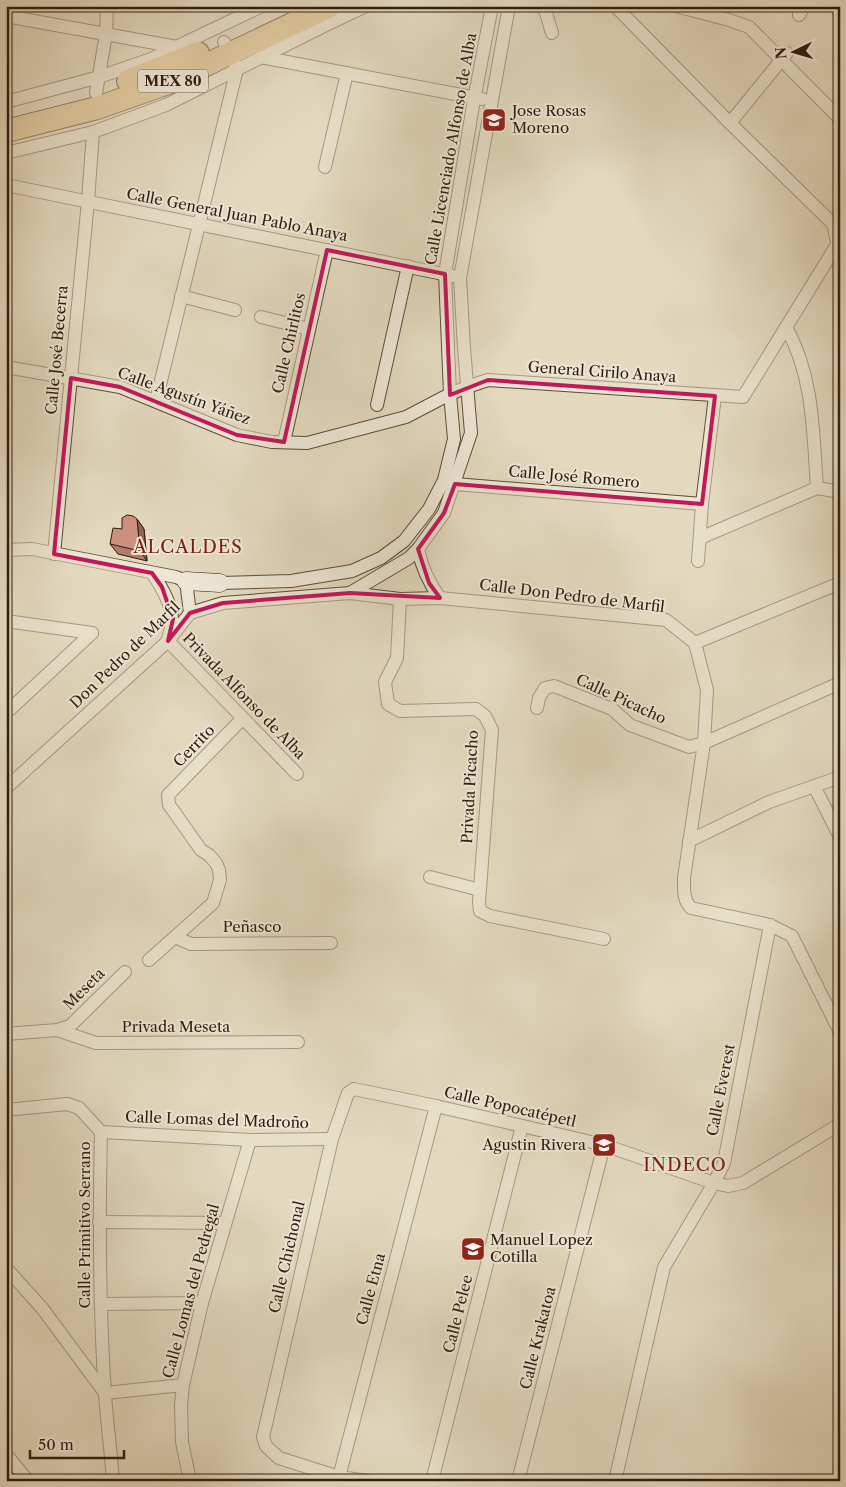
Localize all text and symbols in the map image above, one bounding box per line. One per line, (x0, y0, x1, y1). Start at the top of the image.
north arrow (768, 28, 818, 78)
street label: Calle Licenciado Alfonso de Alba (421, 31, 480, 266)
text: N (772, 46, 791, 60)
road number: MEX 80 (138, 70, 208, 92)
place label: Jose Rosas Moreno (510, 101, 586, 137)
school or university icon: Jose Rosas Moreno (481, 107, 507, 133)
street label: Calle General Juan Pablo Anaya (125, 184, 349, 245)
street label: Calle José Becerra (41, 284, 72, 415)
street label: Calle Chirlitos (268, 291, 309, 395)
street label: General Cirilo Anaya (527, 357, 677, 386)
street label: Calle Agustín Yáñez (115, 363, 253, 428)
street label: Calle José Romero (508, 461, 641, 492)
district label: ALCALDES (132, 536, 243, 558)
street label: Calle Don Pedro de Marfil (478, 575, 666, 616)
street label: Don Pedro de Marfil (66, 597, 184, 712)
street label: Privada Alfonso de Alba (179, 628, 310, 763)
street label: Calle Picacho (573, 669, 669, 728)
street label: Cerrito (169, 720, 218, 771)
street label: Privada Picacho (457, 730, 482, 844)
street label: Peñasco (223, 917, 281, 936)
street label: Meseta (59, 964, 109, 1014)
street label: Privada Meseta (122, 1017, 230, 1036)
street label: Calle Everest (702, 1042, 739, 1138)
street label: Calle Popocatépetl (442, 1082, 578, 1131)
street label: Calle Lomas del Madroño (125, 1107, 309, 1132)
school or university icon: Agustin Rivera (591, 1132, 617, 1158)
place label: Agustin Rivera (481, 1135, 586, 1154)
street label: Calle Primitivo Serrano (75, 1141, 94, 1309)
district label: INDECO (643, 1154, 727, 1176)
street label: Calle Chichonal (264, 1198, 309, 1315)
street label: Calle Lomas del Pedregal (158, 1201, 223, 1380)
place label: Manuel Lopez Cotilla (490, 1230, 593, 1266)
school or university icon: Manuel Lopez Cotilla (460, 1236, 486, 1262)
street label: Calle Etna (352, 1251, 389, 1327)
street label: Calle Pelee (439, 1273, 476, 1355)
street label: Calle Krakatoa (516, 1284, 559, 1391)
scale bar (30, 1427, 124, 1459)
text: 50 m (38, 1435, 74, 1454)

